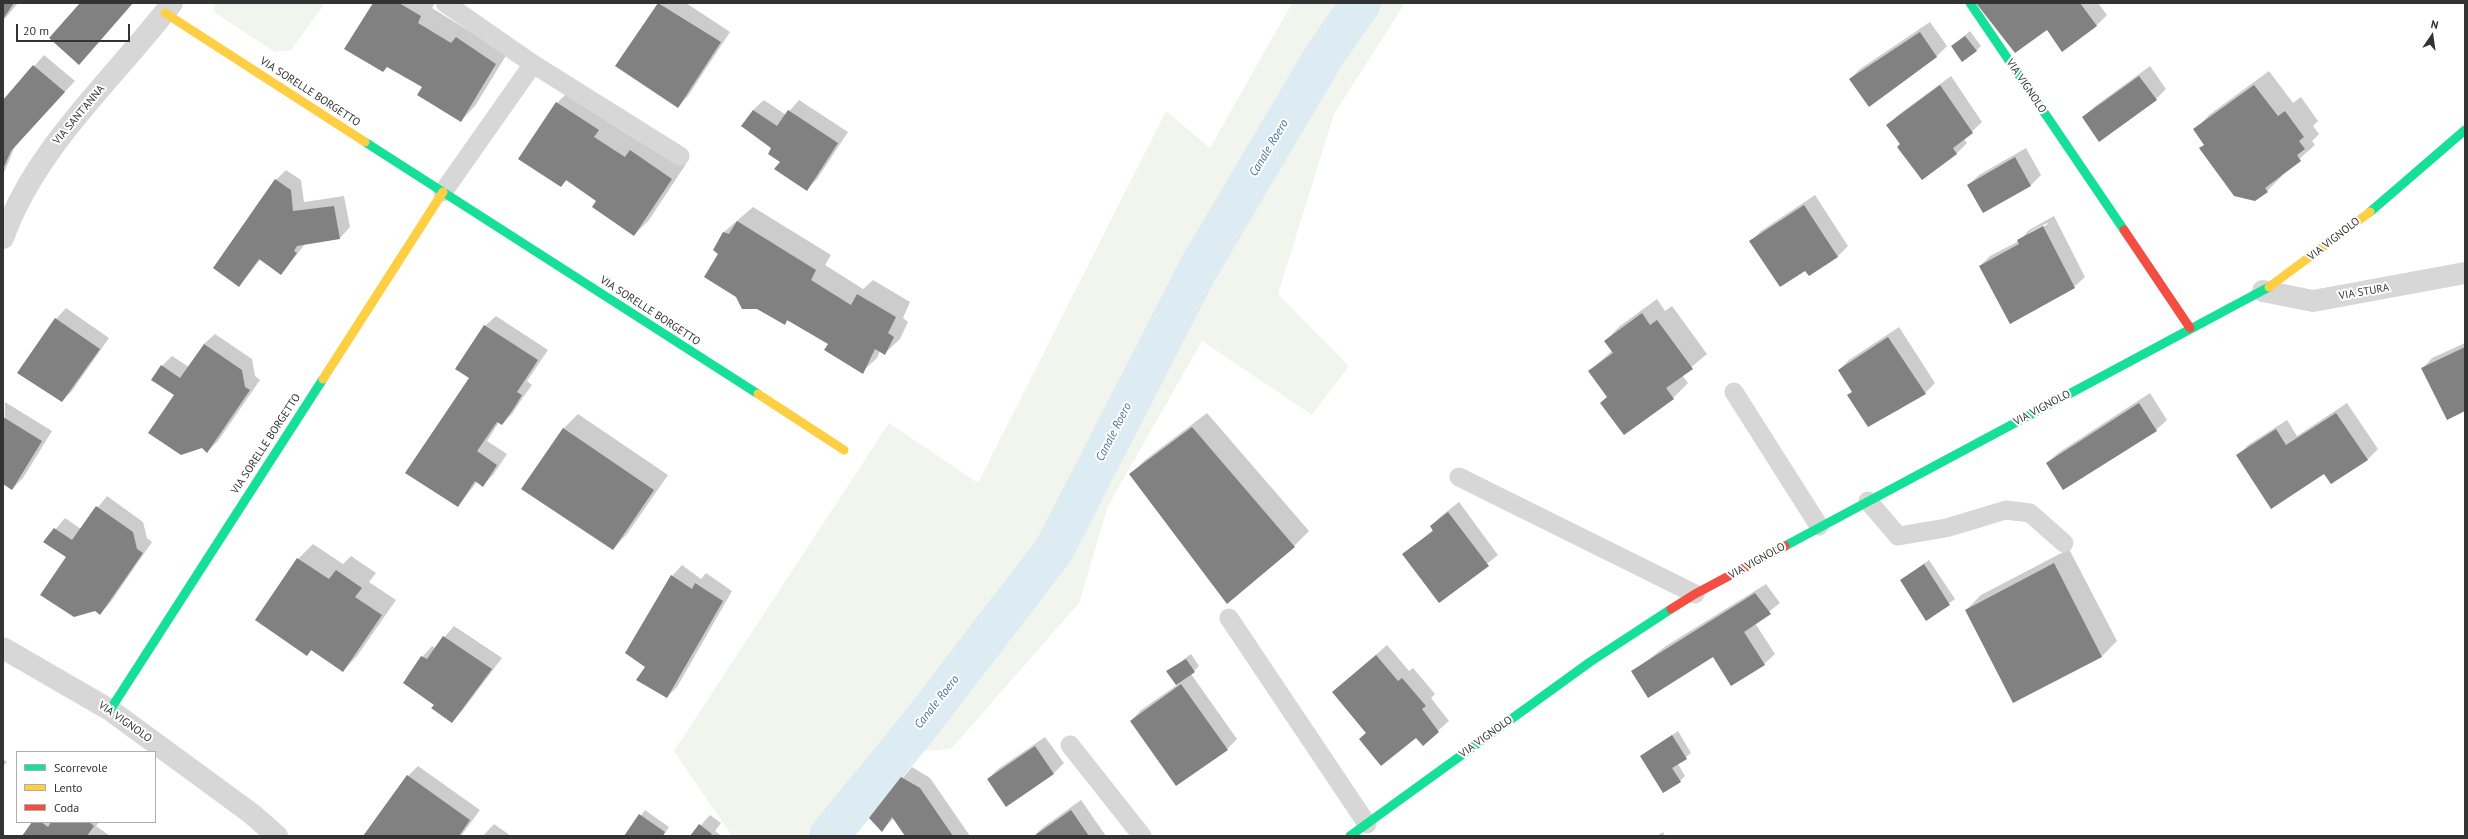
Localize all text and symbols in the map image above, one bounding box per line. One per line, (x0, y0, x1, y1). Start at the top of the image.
scale bar (18, 16, 132, 42)
north arrow (2412, 16, 2452, 56)
text: N (2430, 17, 2440, 32)
text: 20 m (23, 23, 49, 38)
street label: VIA SORELLE BORGETTO (257, 55, 363, 129)
street label: VIA VIGNOLO (2003, 56, 2049, 116)
street label: VIA SANT'ANNA (50, 83, 108, 147)
water label: Canale Roero (1246, 117, 1292, 179)
street label: VIA VIGNOLO (2305, 215, 2363, 263)
street label: VIA SORELLE BORGETTO (597, 274, 703, 348)
street label: VIA STURA (2338, 281, 2390, 303)
street label: VIA VIGNOLO (2011, 388, 2073, 428)
street label: VIA SORELLE BORGETTO (229, 391, 303, 497)
water label: Canale Roero (1093, 400, 1135, 464)
street label: VIA VIGNOLO (1727, 540, 1787, 582)
water label: Canale Roero (912, 672, 962, 732)
street label: VIA VIGNOLO (96, 699, 154, 745)
street label: VIA VIGNOLO (1457, 713, 1515, 761)
legend (16, 751, 156, 823)
text: Scorrevole (54, 760, 108, 775)
text: Lento (54, 780, 83, 795)
text: Coda (54, 800, 79, 815)

